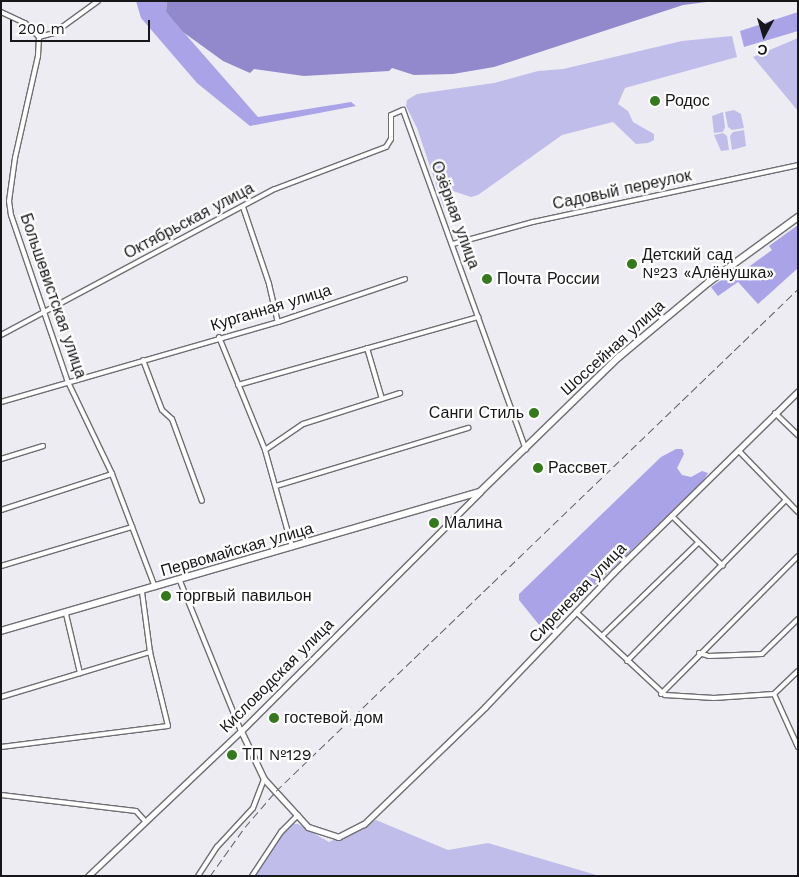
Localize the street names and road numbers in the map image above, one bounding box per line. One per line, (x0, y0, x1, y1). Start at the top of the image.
street label: Озёрная улица (427, 158, 483, 272)
street label: Садовый переулок (551, 166, 693, 214)
street label: Октябрьская улица (121, 179, 257, 263)
street label: Большевистская улица (16, 211, 90, 381)
street label: Курганная улица (208, 281, 334, 335)
street label: Шоссейная улица (557, 296, 669, 400)
street label: Первомайская улица (159, 519, 315, 581)
street label: Сиреневая улица (525, 539, 631, 647)
street label: Кисловодская улица (216, 615, 338, 737)

